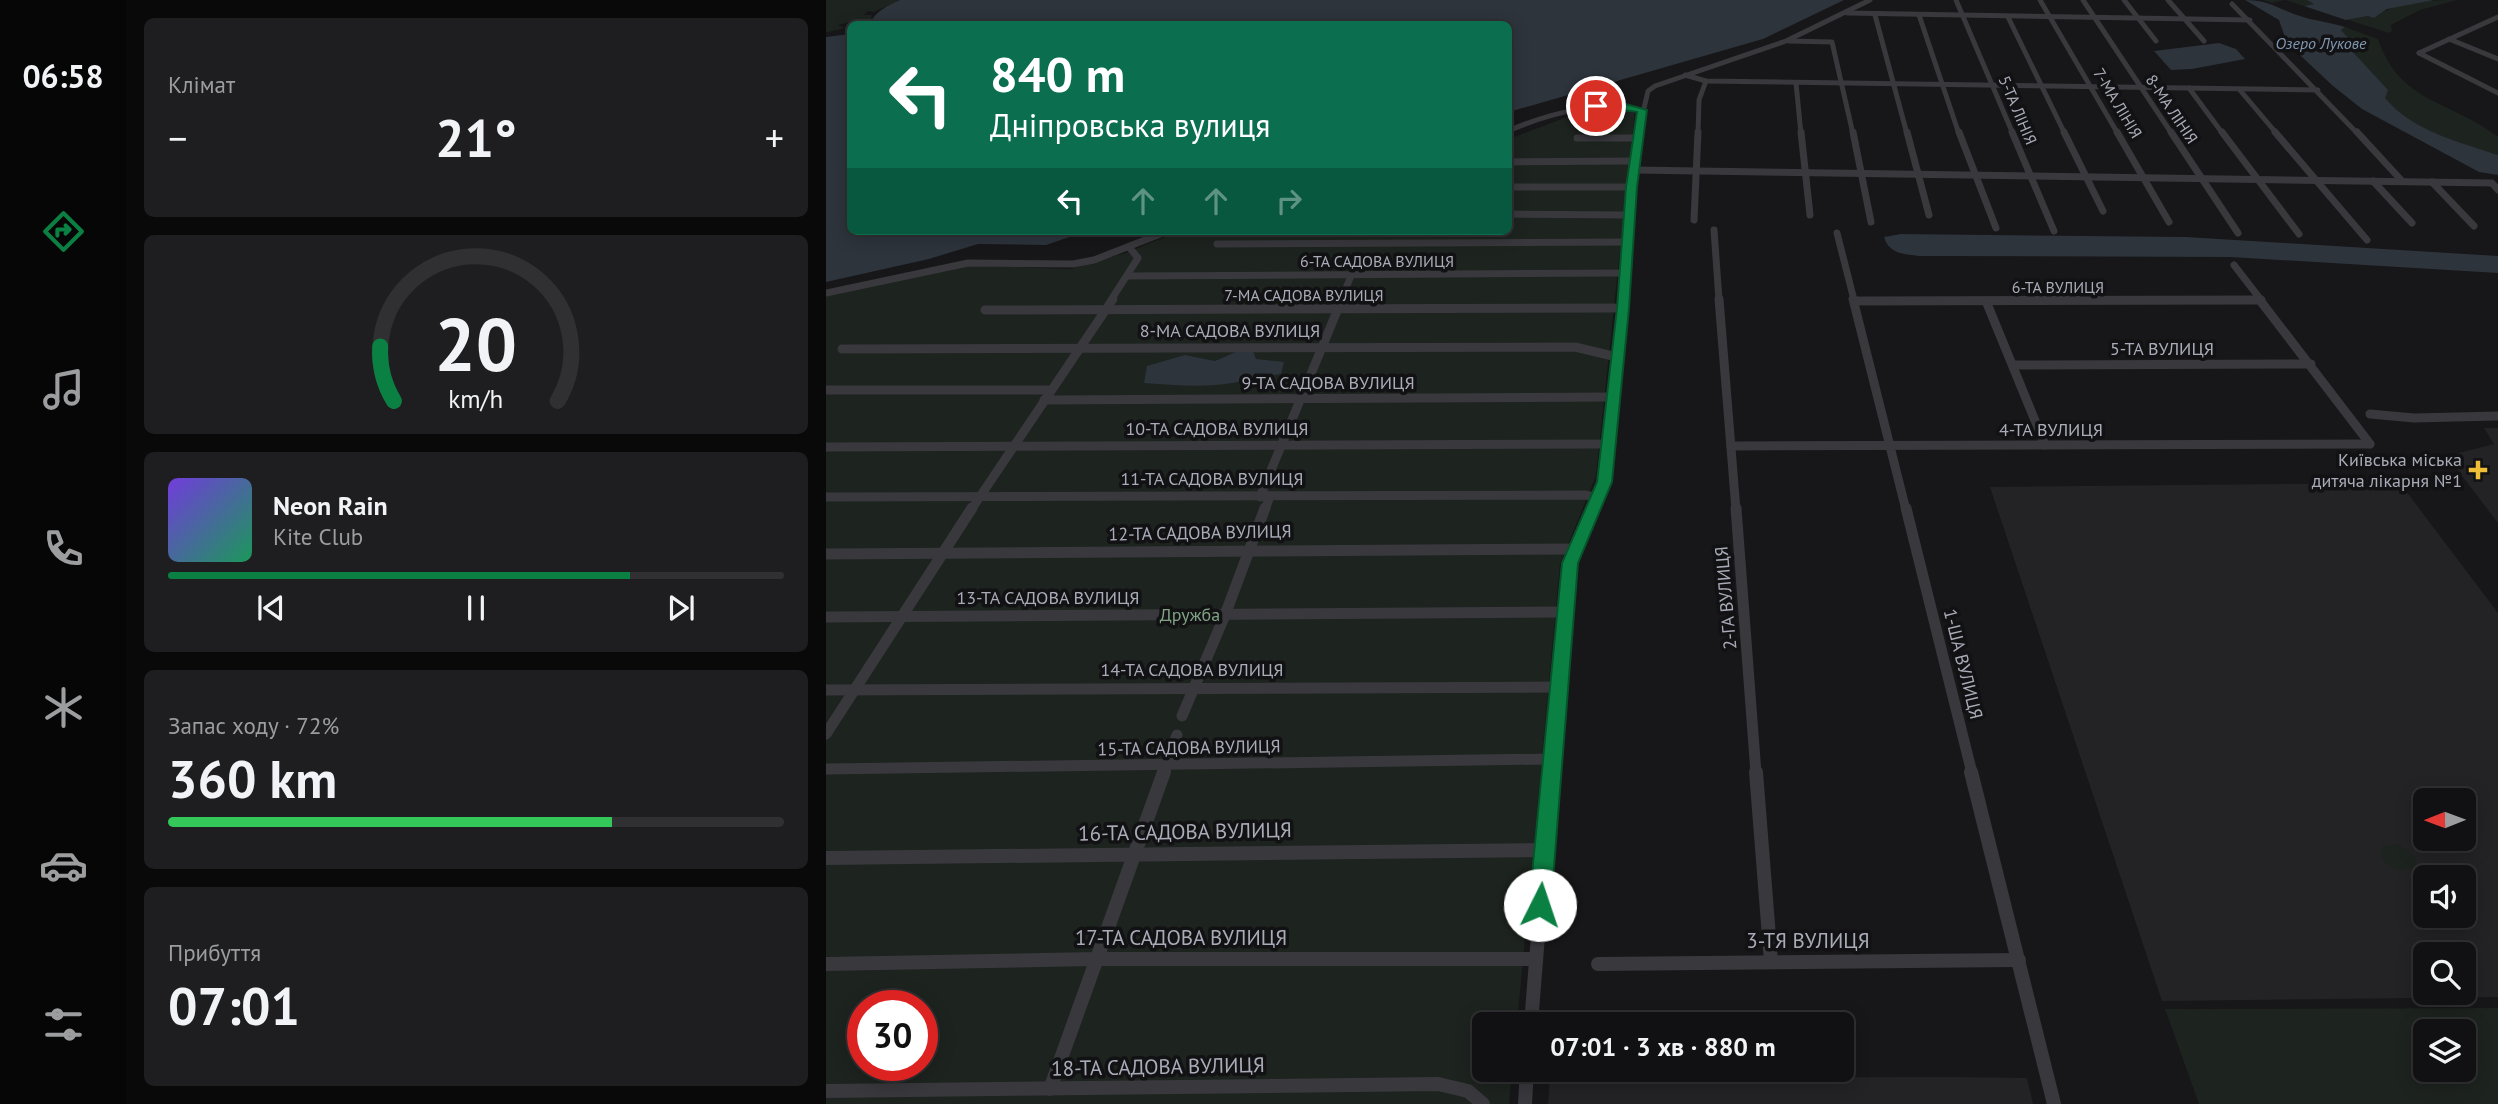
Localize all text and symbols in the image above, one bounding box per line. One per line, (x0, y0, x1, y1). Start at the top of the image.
water label: Озеро Лукове (2275, 33, 2367, 53)
text: 840 m (990, 42, 1125, 106)
icon: left (875, 49, 966, 140)
text: 06:58 (22, 55, 104, 97)
street label: 7-МА ЛІНІЯ (2089, 64, 2147, 142)
text: Клімат (168, 70, 235, 99)
street label: 8-МА ЛІНІЯ (2142, 71, 2202, 147)
street label: 5-ТА ЛІНІЯ (1995, 73, 2041, 147)
pin (1566, 76, 1626, 136)
icon: arrive (1577, 87, 1615, 125)
text: 21° (435, 104, 517, 171)
text: Дніпровська вулиця (990, 104, 1271, 146)
text: − (168, 113, 187, 162)
text: + (765, 113, 784, 162)
icon: left (1051, 182, 1089, 220)
icon: ahead (1124, 182, 1162, 220)
icon: ahead (1197, 182, 1235, 220)
icon: right (1270, 182, 1308, 220)
icon: directions (39, 207, 88, 256)
street label: 6-ТА САДОВА ВУЛИЦЯ (1300, 251, 1454, 271)
street label: 6-ТА ВУЛИЦЯ (2012, 277, 2104, 297)
street label: 7-МА САДОВА ВУЛИЦЯ (1224, 285, 1384, 305)
text: 20 (435, 297, 517, 391)
street label: 8-МА САДОВА ВУЛИЦЯ (1140, 319, 1320, 342)
street label: 5-ТА ВУЛИЦЯ (2110, 337, 2214, 360)
icon: music (39, 365, 88, 414)
street label: 9-ТА САДОВА ВУЛИЦЯ (1241, 371, 1415, 394)
text: km/h (449, 383, 503, 415)
street label: 10-ТА САДОВА ВУЛИЦЯ (1125, 417, 1309, 440)
street label: 4-ТА ВУЛИЦЯ (1999, 418, 2103, 441)
place label: Київська міська дитяча лікарня №1 (2312, 448, 2462, 492)
marker: Київська міська дитяча лікарня №1 (2468, 460, 2488, 480)
street label: 11-ТА САДОВА ВУЛИЦЯ (1120, 467, 1304, 490)
text: Neon Rain (273, 489, 388, 522)
street label: 12-ТА САДОВА ВУЛИЦЯ (1108, 519, 1292, 546)
text: Kite Club (273, 522, 363, 551)
icon: phone (39, 524, 88, 573)
street label: 2-ГА ВУЛИЦЯ (1710, 545, 1741, 651)
street label: 13-ТА САДОВА ВУЛИЦЯ (956, 586, 1140, 609)
icon: previous (252, 589, 290, 627)
icon: pause (457, 589, 495, 627)
icon: next (662, 589, 700, 627)
park label: Дружба (1160, 603, 1220, 626)
street label: 1-ША ВУЛИЦЯ (1939, 606, 1988, 721)
street label: 14-ТА САДОВА ВУЛИЦЯ (1100, 658, 1284, 681)
icon: climate (39, 683, 88, 732)
text: Запас ходу · 72% (168, 711, 339, 740)
street label: 15-ТА САДОВА ВУЛИЦЯ (1097, 734, 1281, 761)
text: 360 km (168, 745, 337, 812)
north arrow (2413, 788, 2476, 850)
map controls (2413, 788, 2476, 1082)
street label: 16-ТА САДОВА ВУЛИЦЯ (1078, 816, 1292, 847)
icon: car (39, 841, 88, 890)
button: sound (2413, 865, 2476, 928)
position arrow (1503, 868, 1577, 942)
street label: 17-ТА САДОВА ВУЛИЦЯ (1075, 924, 1287, 951)
street label: 3-ТЯ ВУЛИЦЯ (1746, 927, 1870, 954)
text: Прибуття (168, 938, 261, 967)
button: search (2413, 942, 2476, 1005)
text: 07:01 (168, 972, 300, 1039)
speed limit sign: 30 (847, 990, 938, 1081)
icon: filters (39, 1000, 88, 1049)
button: layers (2413, 1019, 2476, 1082)
text: 07:01 · 3 хв · 880 m (1550, 1030, 1776, 1063)
street label: 18-ТА САДОВА ВУЛИЦЯ (1051, 1051, 1265, 1082)

